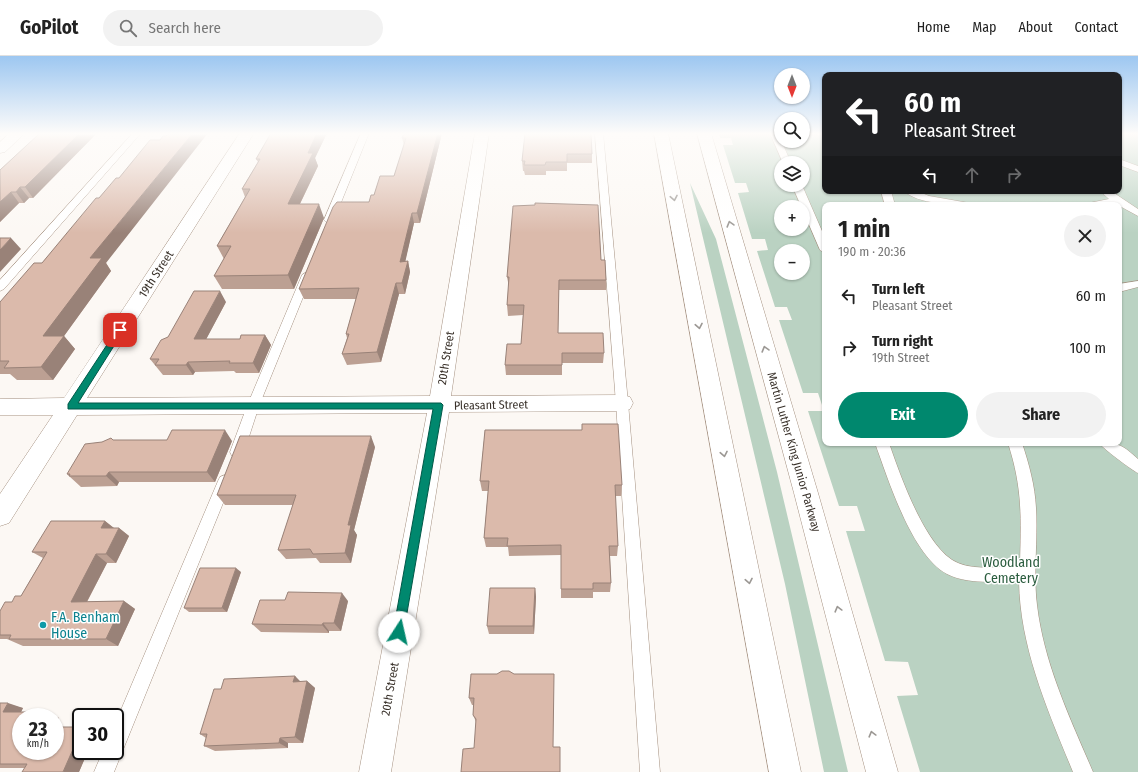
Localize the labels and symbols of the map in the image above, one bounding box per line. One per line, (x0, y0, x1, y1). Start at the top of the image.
north arrow (774, 68, 810, 104)
one-way arrow (670, 195, 678, 201)
one-way arrow (726, 221, 735, 228)
street label: 19th Street (136, 248, 176, 300)
pin (103, 313, 137, 347)
one-way arrow (695, 323, 703, 329)
street label: 20th Street (435, 330, 457, 386)
one-way arrow (761, 346, 770, 353)
street label: Martin Luther King Junior Parkway (764, 370, 824, 534)
street label: Pleasant Street (454, 397, 528, 413)
one-way arrow (719, 450, 728, 457)
park label: Woodland Cemetery (982, 554, 1040, 587)
one-way arrow (744, 578, 753, 584)
one-way arrow (834, 606, 843, 613)
place label: F.A. Benham House (51, 609, 120, 642)
position arrow (378, 611, 420, 653)
marker: F.A. Benham House (38, 620, 48, 630)
street label: 20th Street (378, 661, 402, 717)
speed limit sign: 30 (72, 708, 124, 760)
one-way arrow (868, 731, 877, 738)

